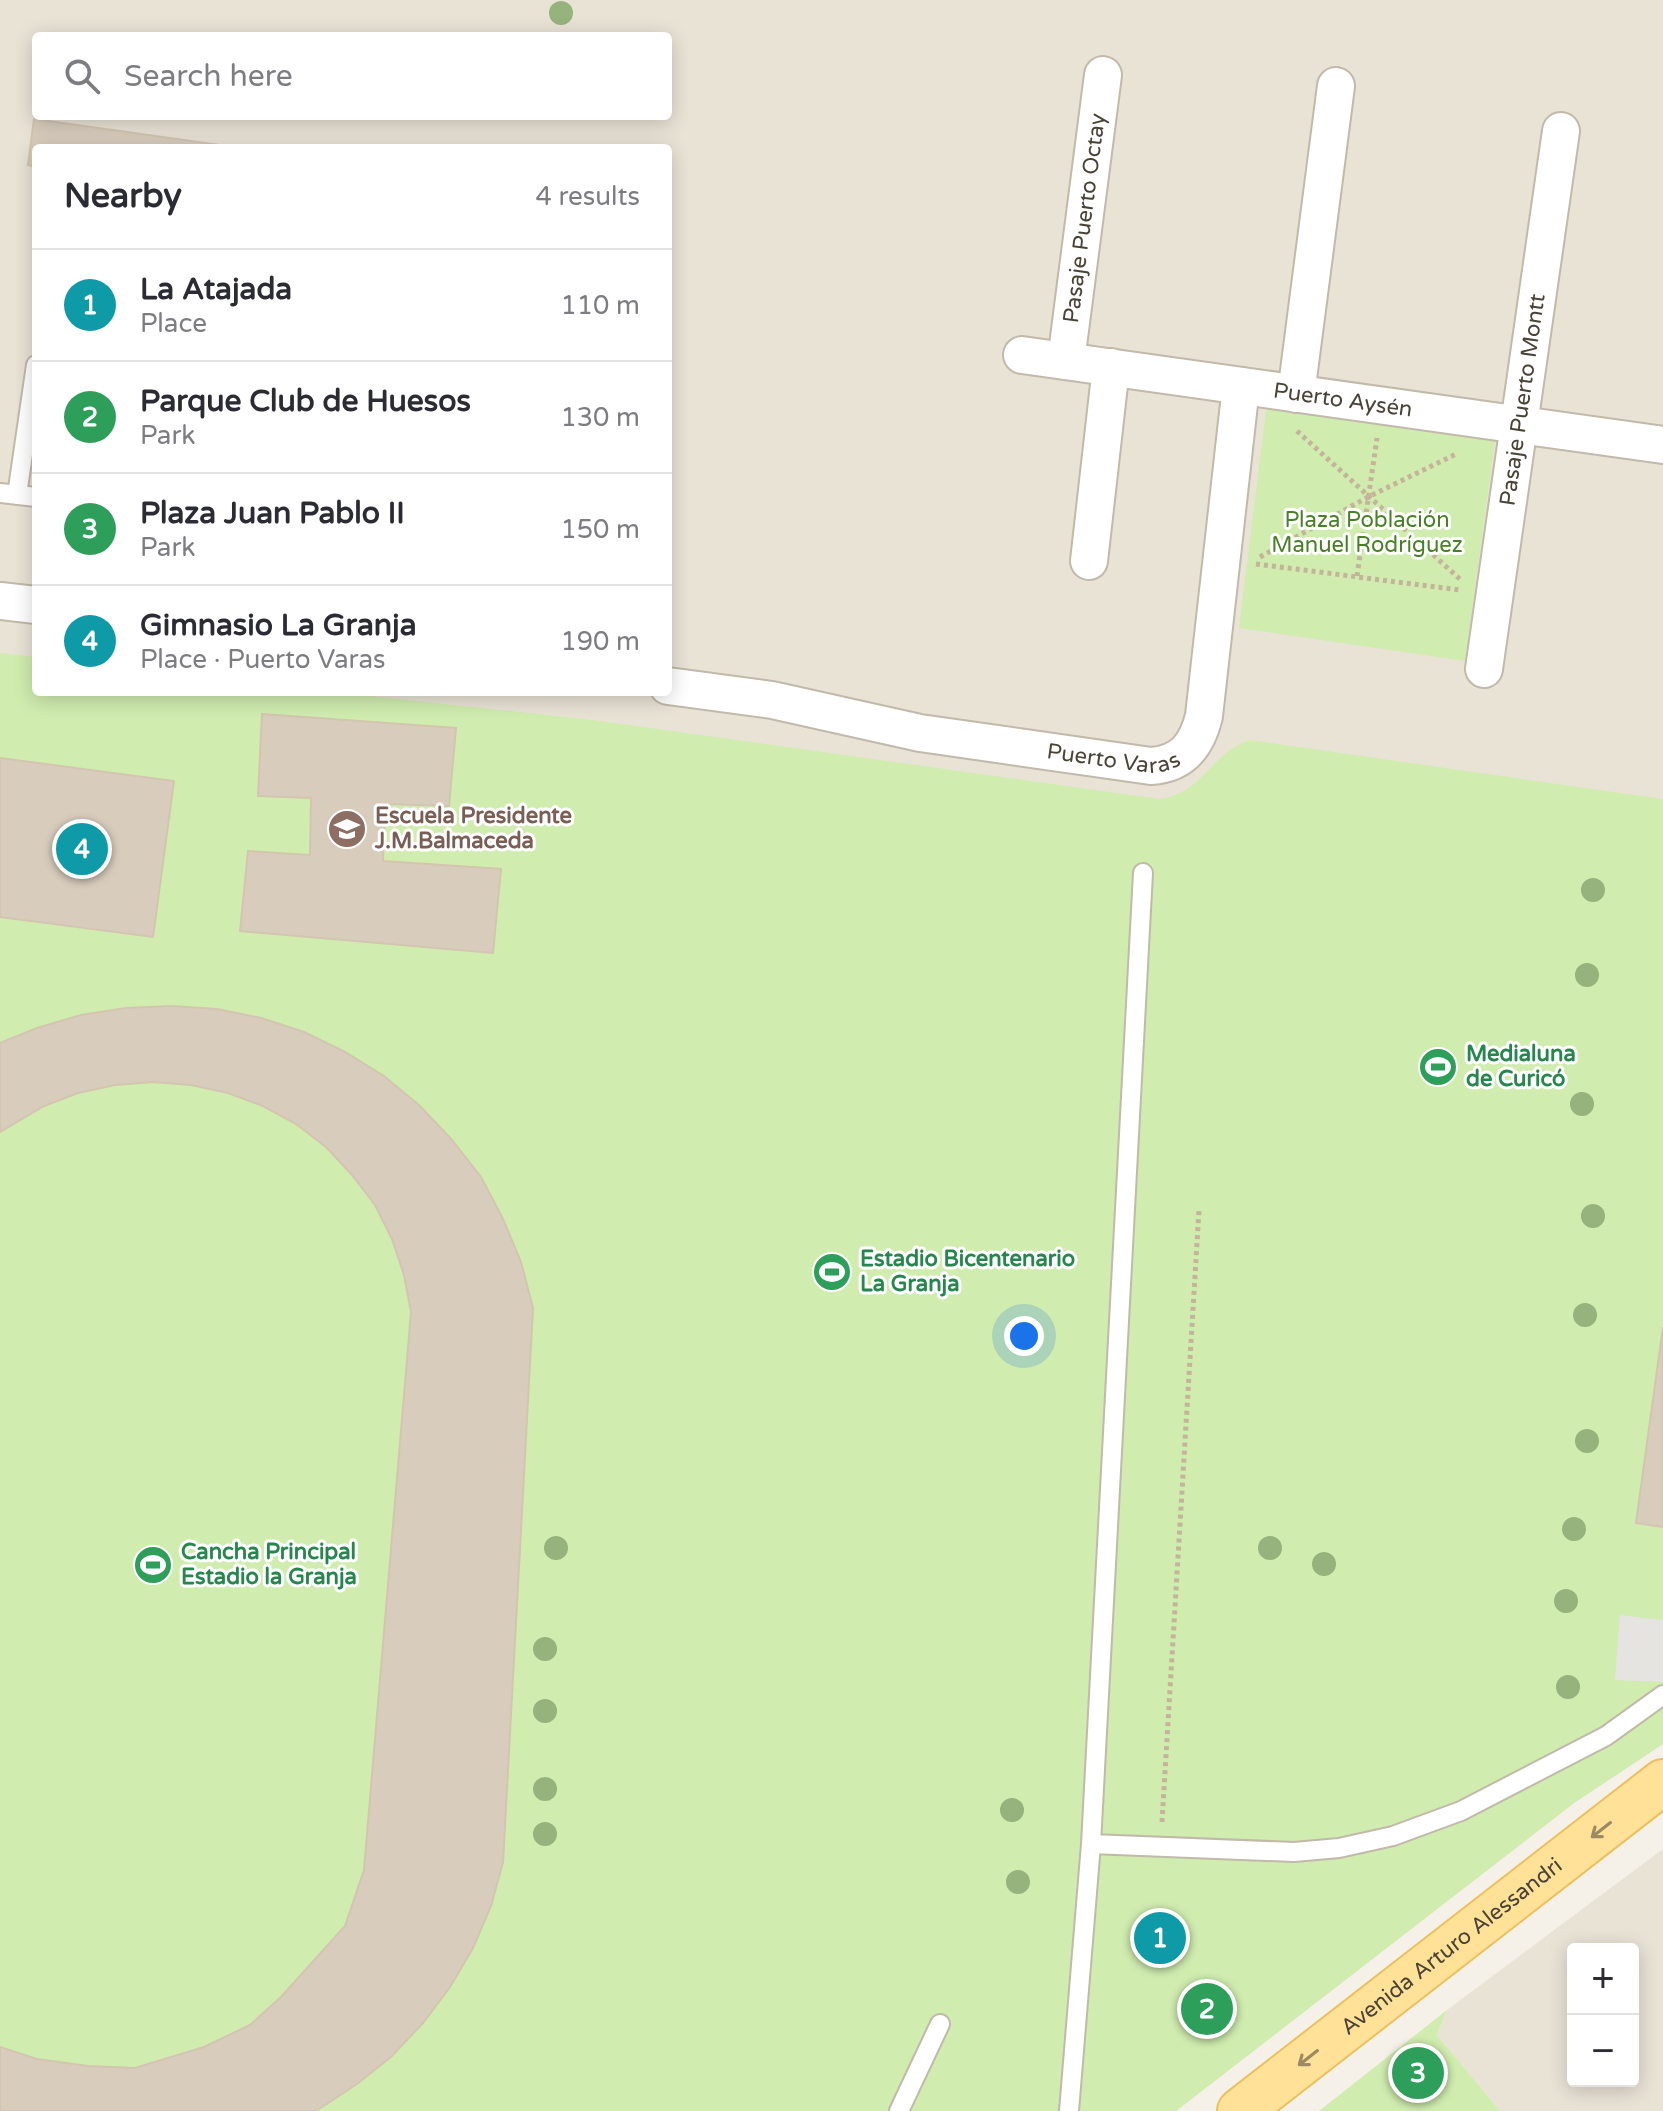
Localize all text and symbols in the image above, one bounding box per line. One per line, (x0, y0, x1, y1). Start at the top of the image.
search box (32, 32, 672, 120)
icon: search (60, 54, 104, 98)
text: Search here (124, 58, 293, 95)
street label: Pasaje Puerto Octay (1058, 112, 1111, 325)
text: Nearby (64, 176, 182, 217)
text: 4 results (535, 181, 640, 212)
text: La Atajada (140, 271, 292, 308)
text: 1 (82, 290, 98, 321)
text: 110 m (560, 290, 640, 321)
street label: Pasaje Puerto Montt (1495, 292, 1551, 507)
text: Place (140, 308, 207, 339)
street label: Puerto Aysén (1272, 377, 1414, 423)
text: Parque Club de Huesos (140, 383, 471, 420)
text: 2 (82, 402, 98, 433)
text: 130 m (560, 402, 640, 433)
text: Park (140, 420, 196, 451)
text: Plaza Juan Pablo II (140, 495, 405, 532)
park label: Plaza Población Manuel Rodríguez (1271, 507, 1463, 558)
text: 3 (82, 514, 98, 545)
text: 150 m (560, 514, 640, 545)
text: Park (140, 532, 196, 563)
text: Gimnasio La Granja (140, 607, 417, 644)
text: 4 (82, 626, 98, 657)
text: 190 m (560, 626, 640, 657)
text: Place · Puerto Varas (140, 644, 386, 675)
street label: Puerto Varas (1045, 738, 1185, 779)
place label: Escuela Presidente J.M.Balmaceda (374, 803, 572, 854)
school or university icon: Escuela Presidente J.M.Balmaceda (326, 808, 368, 850)
pin: 4 (56, 819, 108, 879)
place label: Medialuna de Curicó (1466, 1041, 1576, 1092)
sports icon: Medialuna de Curicó (1417, 1046, 1459, 1088)
place label: Estadio Bicentenario La Granja (860, 1246, 1075, 1297)
sports icon: Estadio Bicentenario La Granja (811, 1251, 853, 1293)
your location (1004, 1316, 1044, 1356)
place label: Cancha Principal Estadio la Granja (181, 1539, 357, 1590)
sports icon: Cancha Principal Estadio la Granja (132, 1544, 174, 1586)
one-way arrow (1591, 1821, 1612, 1838)
street label: Avenida Arturo Alessandri (1336, 1852, 1567, 2041)
pin: 1 (1134, 1908, 1186, 1968)
map controls (1567, 1943, 1639, 2087)
button: + (1567, 1943, 1639, 2015)
pin: 2 (1181, 1979, 1233, 2039)
button: − (1567, 2015, 1639, 2087)
pin: 3 (1392, 2043, 1444, 2103)
one-way arrow (1298, 2049, 1319, 2066)

